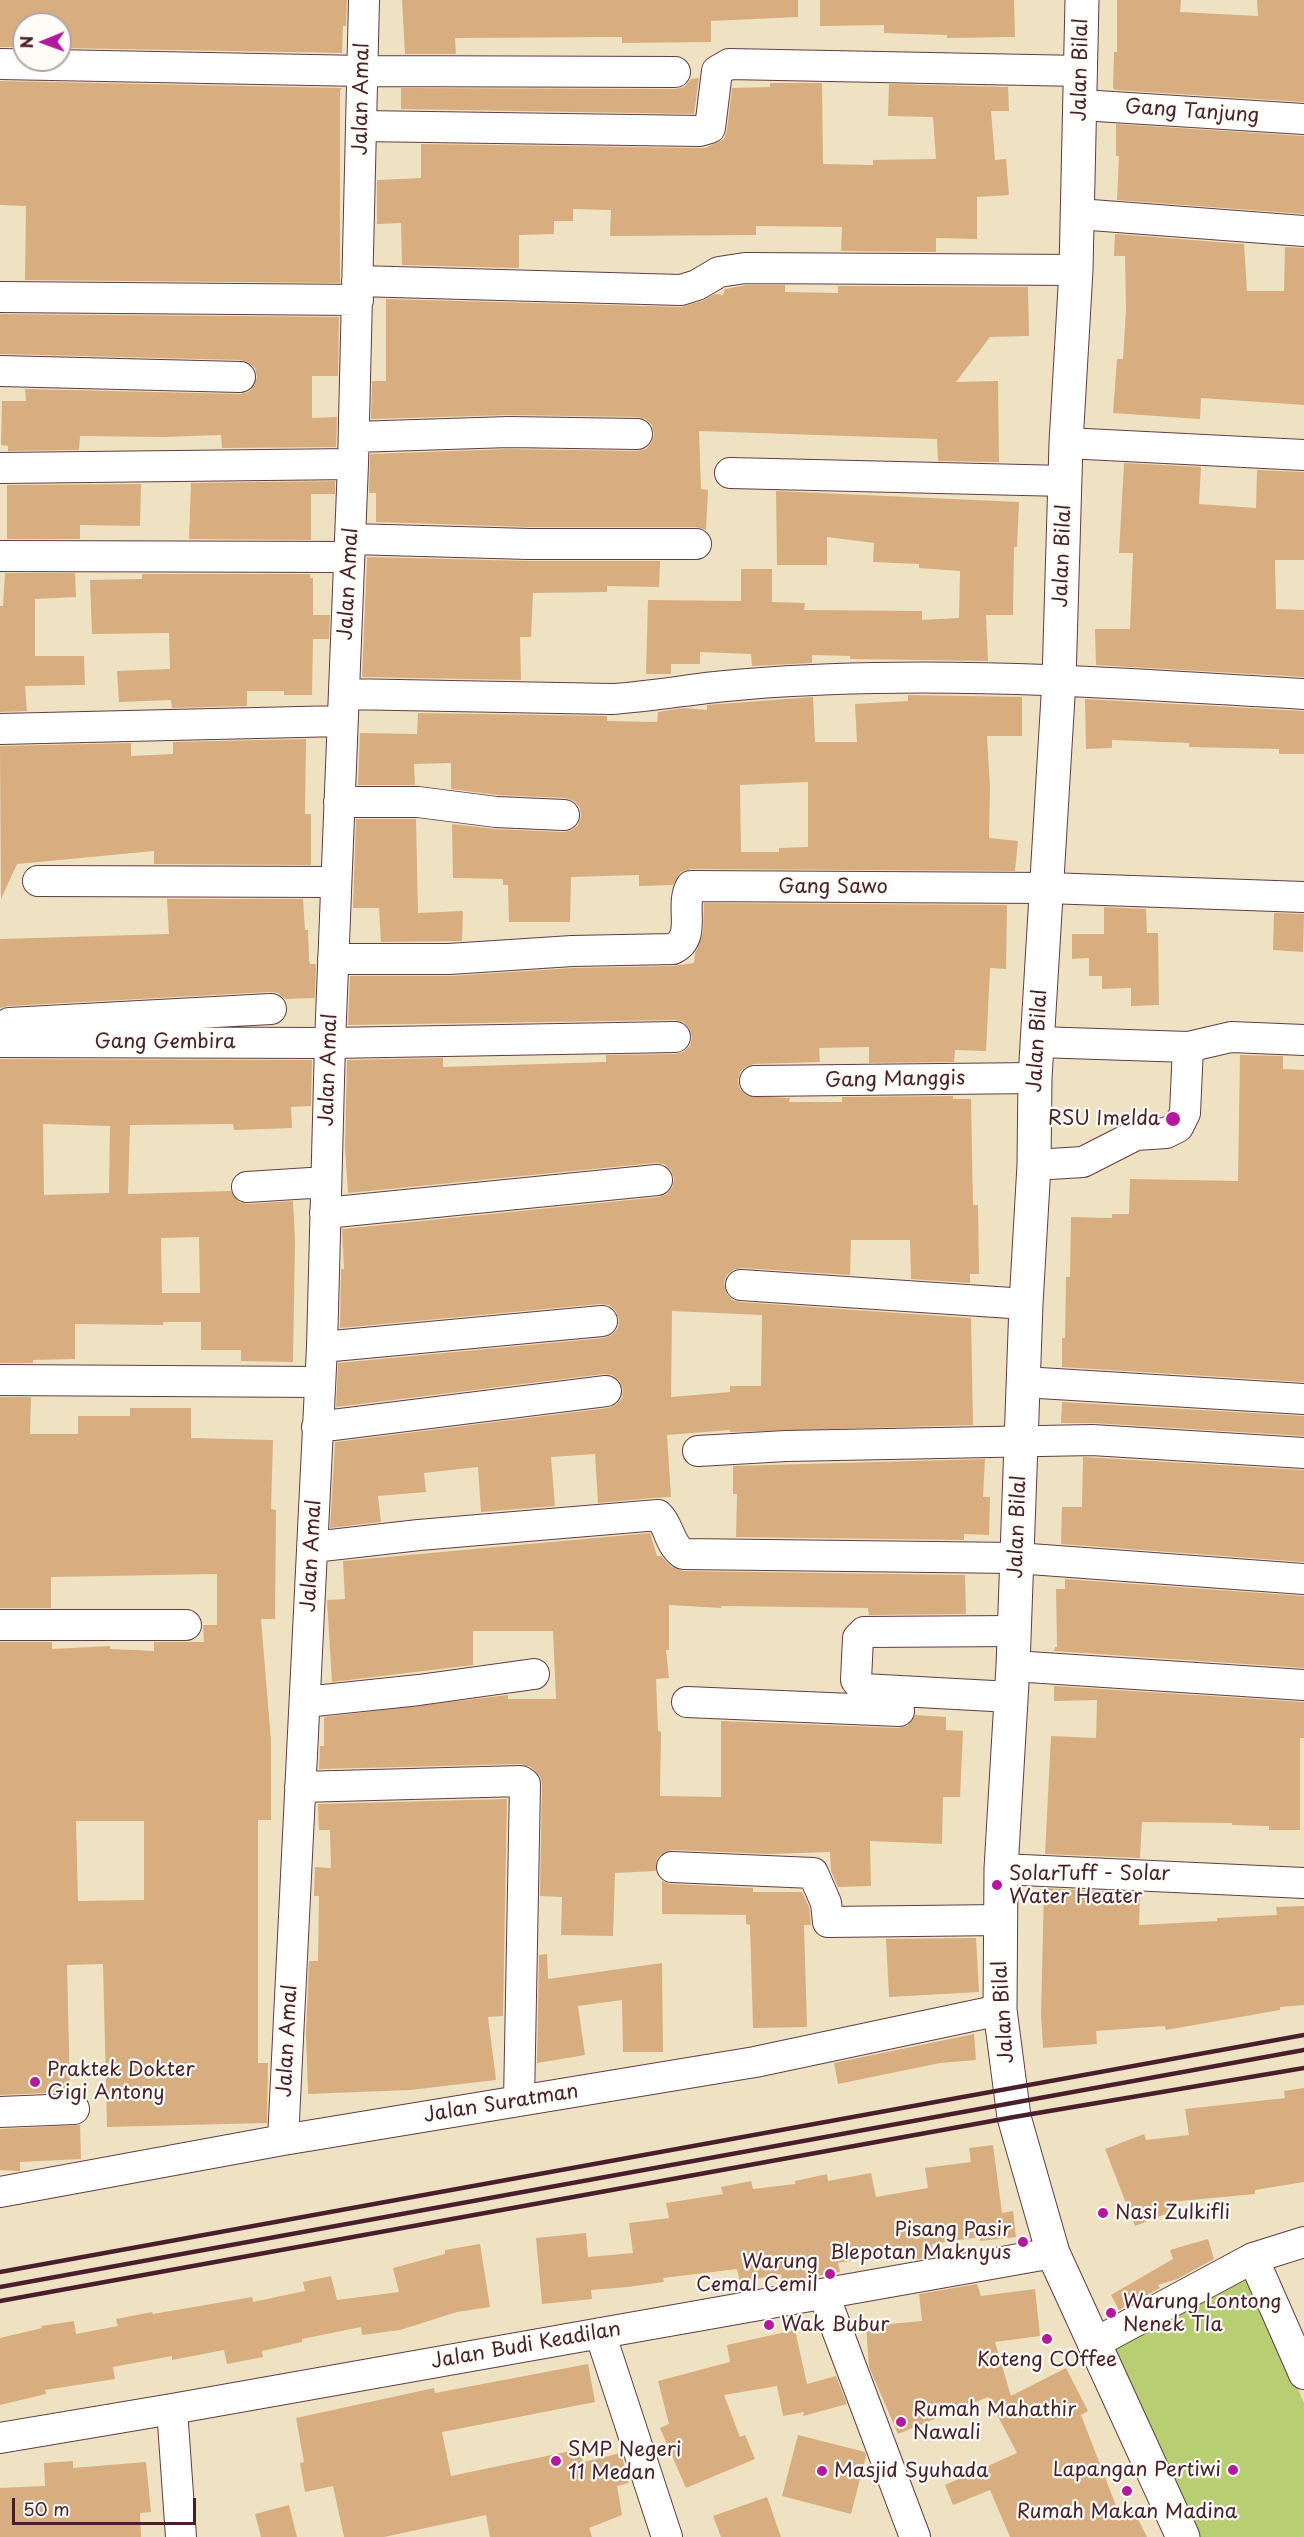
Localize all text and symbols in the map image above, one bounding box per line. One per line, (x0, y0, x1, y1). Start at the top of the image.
north arrow (12, 12, 72, 72)
street label: Jalan Bilal (1068, 18, 1094, 122)
text: N (14, 36, 38, 49)
street label: Jalan Amal (349, 42, 375, 156)
street label: Gang Tanjung (1124, 95, 1260, 129)
street label: Jalan Bilal (1049, 504, 1077, 608)
street label: Jalan Amal (334, 527, 364, 641)
street label: Gang Sawo (778, 875, 888, 899)
street label: Jalan Bilal (1023, 989, 1053, 1093)
street label: Jalan Amal (315, 1013, 343, 1127)
street label: Gang Gembira (94, 1030, 236, 1054)
street label: Gang Manggis (825, 1067, 965, 1093)
place label: RSU Imelda (1048, 1107, 1160, 1131)
marker: RSU Imelda (1164, 1110, 1182, 1128)
street label: Jalan Bilal (1004, 1475, 1032, 1579)
street label: Jalan Amal (297, 1499, 327, 1613)
place label: SolarTuff - Solar Water Heater (1009, 1862, 1170, 1909)
marker: SolarTuff - Solar Water Heater (990, 1878, 1004, 1892)
street label: Jalan Bilal (988, 1960, 1020, 2064)
street label: Jalan Amal (273, 1984, 303, 2098)
place label: Praktek Dokter Gigi Antony (47, 2058, 195, 2105)
marker: Praktek Dokter Gigi Antony (28, 2075, 42, 2089)
street label: Jalan Suratman (422, 2080, 580, 2128)
place label: Nasi Zulkifli (1115, 2201, 1230, 2225)
marker: Nasi Zulkifli (1096, 2206, 1110, 2220)
place label: Pisang Pasir Blepotan Maknyus (830, 2218, 1011, 2265)
marker: Pisang Pasir Blepotan Maknyus (1016, 2235, 1030, 2249)
place label: Warung Cemal Cemil (696, 2250, 818, 2297)
marker: Warung Cemal Cemil (823, 2267, 837, 2281)
place label: Warung Lontong Nenek TIa (1123, 2290, 1282, 2337)
marker: Warung Lontong Nenek TIa (1104, 2306, 1118, 2320)
place label: Wak Bubur (781, 2313, 889, 2337)
street label: Jalan Budi Keadilan (429, 2317, 623, 2375)
marker: Wak Bubur (762, 2318, 776, 2332)
marker: Koteng COffee (1040, 2332, 1054, 2346)
place label: Koteng COffee (977, 2348, 1117, 2372)
place label: Rumah Mahathir Nawali (913, 2398, 1076, 2445)
marker: Rumah Mahathir Nawali (894, 2415, 908, 2429)
place label: SMP Negeri 11 Medan (568, 2438, 681, 2485)
marker: SMP Negeri 11 Medan (549, 2454, 563, 2468)
place label: Lapangan Pertiwi (1053, 2458, 1221, 2482)
place label: Masjid Syuhada (834, 2459, 989, 2483)
marker: Lapangan Pertiwi (1226, 2463, 1240, 2477)
marker: Masjid Syuhada (815, 2464, 829, 2478)
marker: Rumah Makan Madina (1120, 2484, 1134, 2498)
scale bar (15, 2486, 200, 2524)
text: 50 m (23, 2495, 70, 2522)
place label: Rumah Makan Madina (1017, 2500, 1237, 2524)

